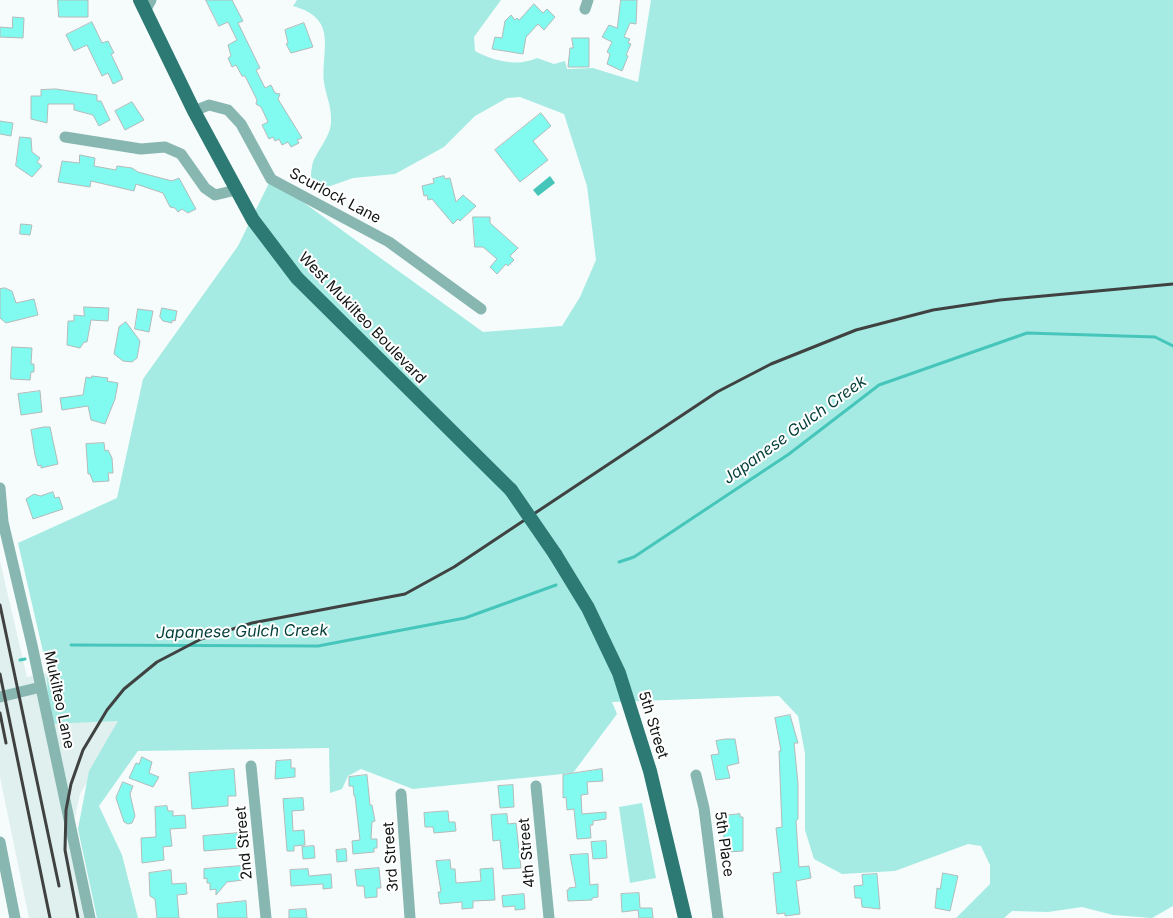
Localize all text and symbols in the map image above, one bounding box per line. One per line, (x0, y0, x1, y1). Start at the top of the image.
street label: Scurlock Lane (286, 164, 384, 228)
street label: West Mukilteo Boulevard (294, 249, 430, 387)
water label: Japanese Gulch Creek (720, 372, 870, 488)
water label: Japanese Gulch Creek (156, 621, 328, 643)
street label: Mukilteo Lane (40, 650, 78, 750)
street label: 5th Street (634, 689, 672, 761)
street label: 2nd Street (232, 805, 256, 881)
street label: 5th Place (710, 810, 738, 878)
street label: 4th Street (515, 817, 539, 889)
street label: 3rd Street (380, 821, 402, 893)

